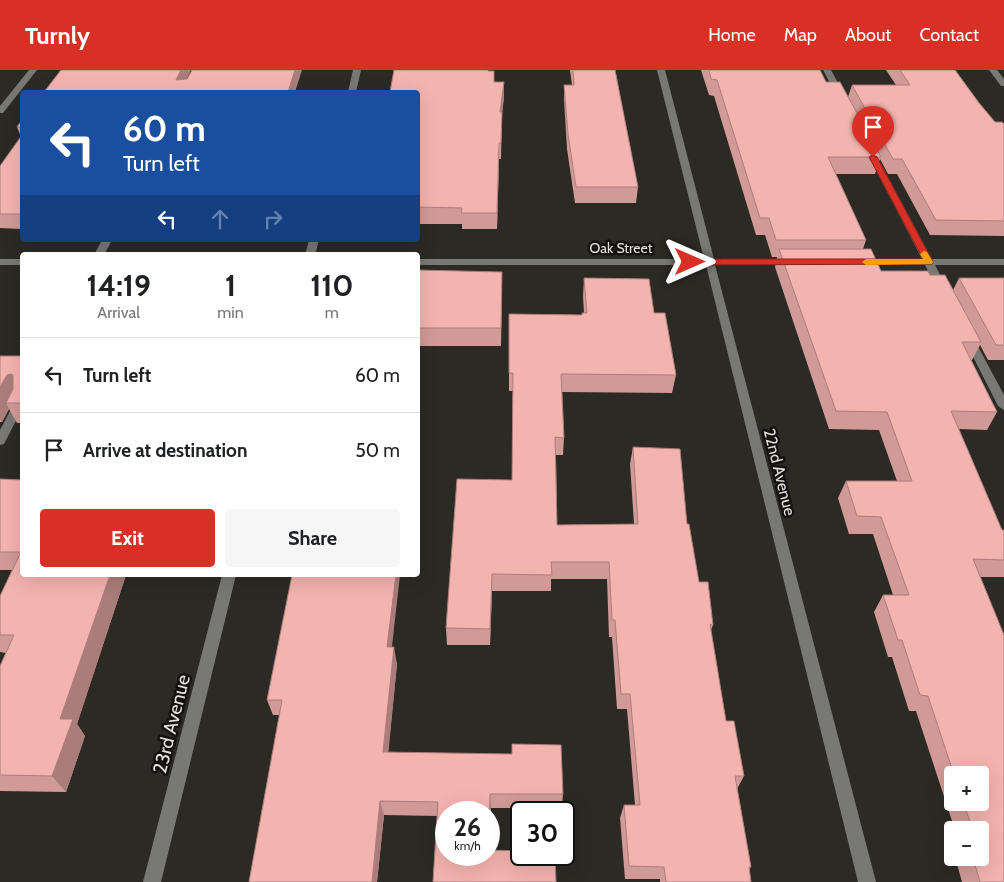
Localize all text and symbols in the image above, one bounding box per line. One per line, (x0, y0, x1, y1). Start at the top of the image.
text: Turnly (25, 21, 90, 50)
text: Home (708, 24, 756, 46)
text: Map (784, 24, 817, 46)
text: About (845, 24, 891, 46)
text: Contact (919, 24, 979, 46)
pin (852, 106, 894, 157)
text: 60 m (123, 107, 206, 150)
icon: left (40, 110, 105, 175)
icon: arrive (859, 113, 887, 141)
text: Turn left (123, 150, 200, 177)
icon: left (153, 205, 181, 233)
icon: ahead (206, 205, 234, 233)
icon: right (259, 205, 287, 233)
position arrow (663, 235, 715, 287)
street label: Oak Street (590, 239, 653, 257)
text: 14:19 (87, 267, 151, 304)
text: 1 (225, 267, 236, 304)
text: 110 (310, 267, 354, 304)
text: Arrival (97, 303, 140, 322)
text: min (217, 303, 244, 322)
text: m (325, 303, 339, 322)
icon: left (40, 361, 68, 389)
text: Turn left (83, 364, 151, 387)
text: 60 m (355, 364, 400, 387)
street label: 22nd Avenue (760, 427, 799, 518)
icon: arrive (40, 436, 68, 464)
text: Arrive at destination (83, 439, 247, 462)
text: 50 m (356, 439, 400, 462)
button: Exit (40, 509, 215, 567)
button: Share (225, 509, 400, 567)
street label: 23rd Avenue (148, 672, 195, 776)
map controls (944, 766, 989, 866)
button: + (944, 766, 989, 811)
speed limit sign: 30 (510, 801, 575, 866)
text: 26 (454, 812, 481, 842)
button: − (944, 821, 989, 866)
text: km/h (454, 838, 481, 853)

